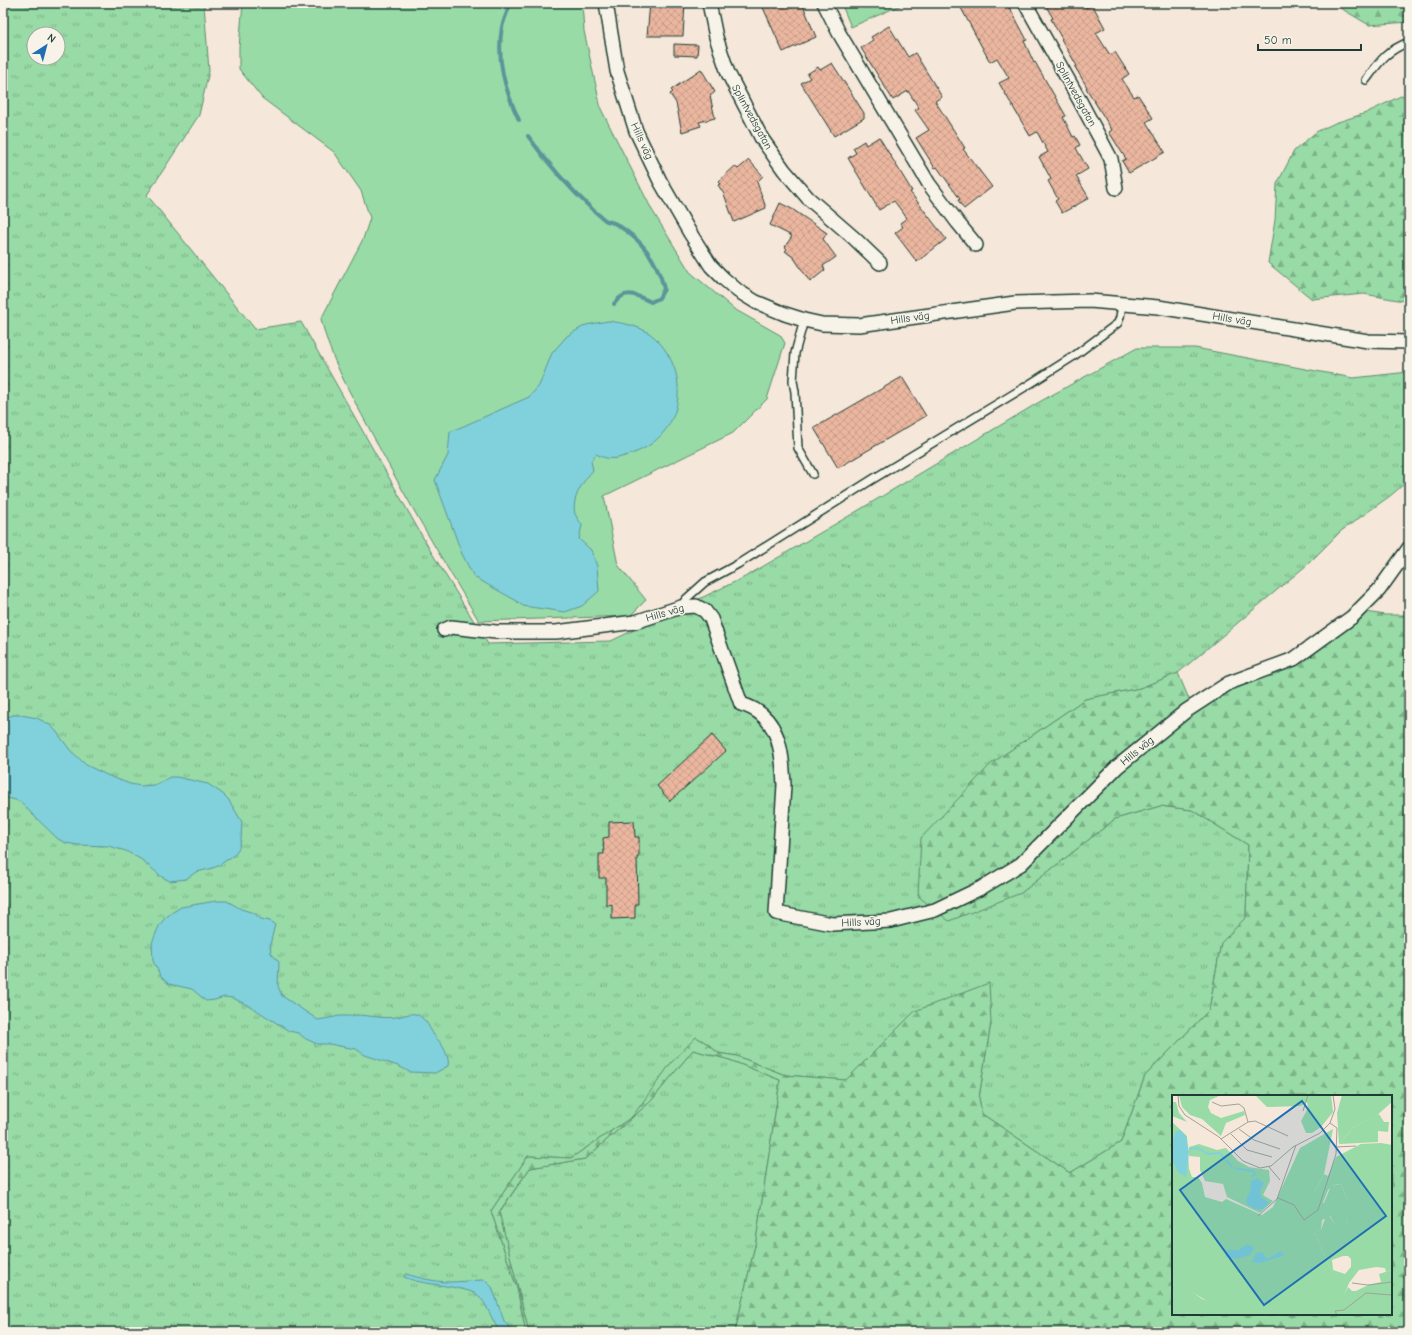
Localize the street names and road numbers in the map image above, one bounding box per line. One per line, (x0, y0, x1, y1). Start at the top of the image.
street label: Splintvedsgatan (1053, 59, 1099, 129)
street label: Splintvedsgatan (729, 82, 775, 152)
street label: Hills väg (628, 120, 656, 162)
street label: Hills väg (890, 309, 930, 327)
street label: Hills väg (1212, 309, 1252, 329)
street label: Hills väg (644, 601, 686, 625)
street label: Hills väg (1118, 734, 1156, 768)
street label: Hills väg (841, 914, 881, 930)

